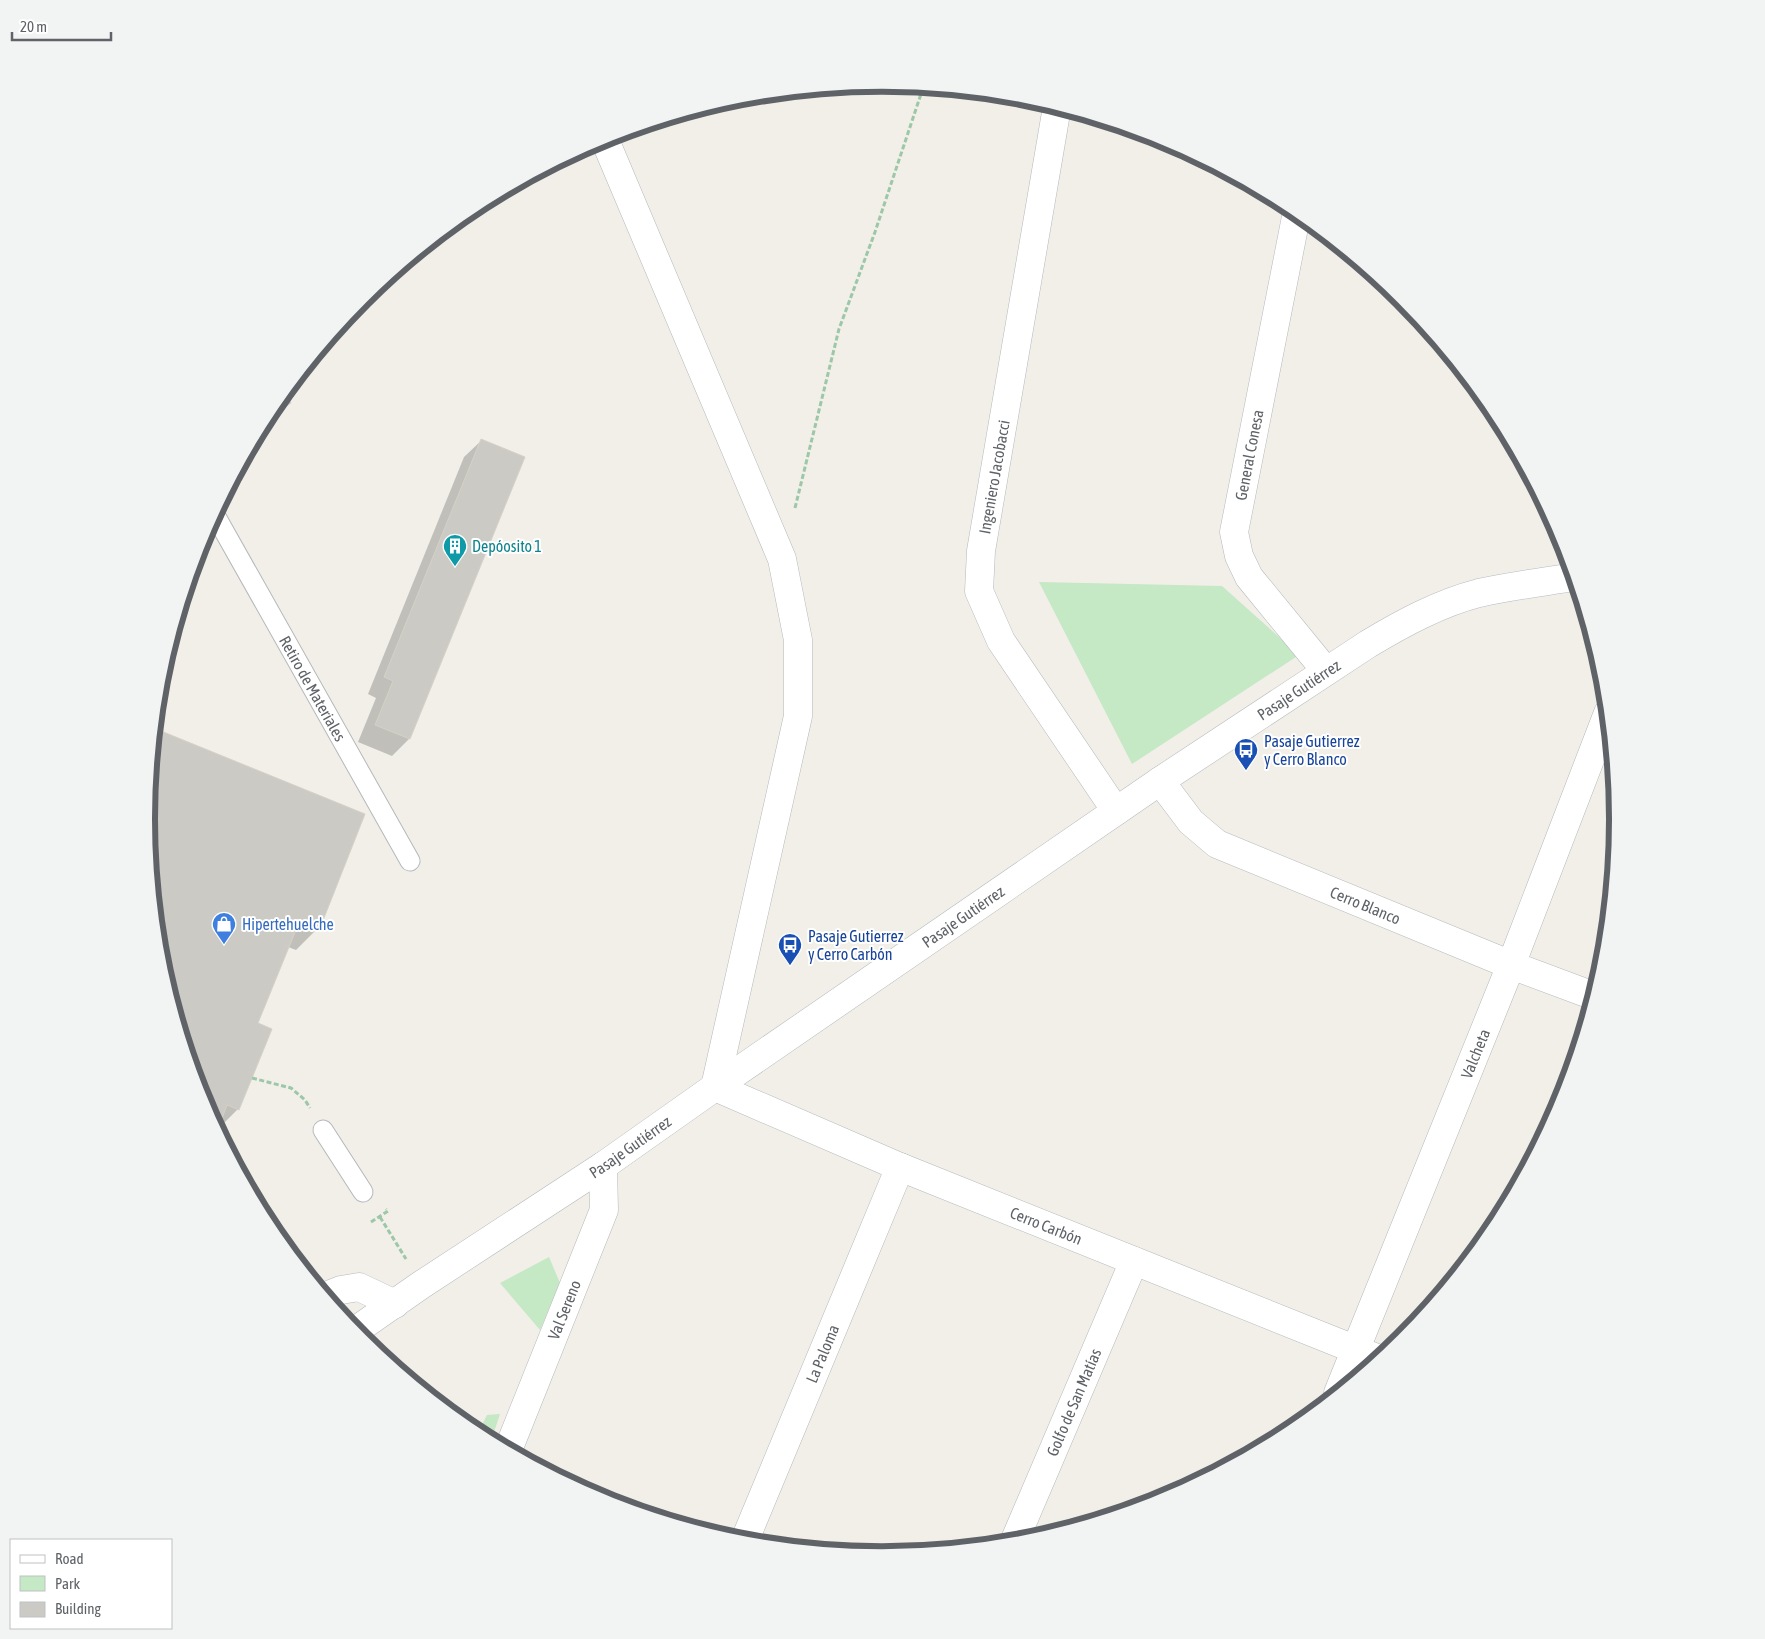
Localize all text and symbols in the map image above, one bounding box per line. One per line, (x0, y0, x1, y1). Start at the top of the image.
scale bar (12, 10, 111, 42)
text: 20 m (20, 18, 47, 35)
street label: General Conesa (1231, 408, 1267, 502)
street label: Ingeniero Jacobacci (975, 419, 1014, 536)
building icon: Depóosito 1 (442, 533, 468, 567)
place label: Depóosito 1 (472, 537, 542, 556)
street label: Retiro de Materiales (276, 633, 350, 744)
street label: Pasaje Gutiérrez (1254, 656, 1344, 723)
place label: Pasaje Gutierrez y Cerro Blanco (1264, 732, 1360, 769)
bus stop icon: Pasaje Gutierrez y Cerro Blanco (1233, 737, 1259, 771)
street label: Pasaje Gutiérrez (919, 882, 1008, 951)
street label: Cerro Blanco (1328, 883, 1403, 928)
shop icon: Hipertehuelche (211, 911, 237, 945)
place label: Hipertehuelche (242, 915, 334, 934)
place label: Pasaje Gutierrez y Cerro Carbón (808, 927, 904, 964)
bus stop icon: Pasaje Gutierrez y Cerro Carbón (777, 932, 803, 966)
street label: Valcheta (1457, 1026, 1493, 1081)
street label: Pasaje Gutiérrez (586, 1112, 674, 1182)
street label: Cerro Carbón (1008, 1203, 1085, 1248)
street label: Val Sereno (544, 1277, 584, 1342)
street label: La Paloma (802, 1322, 842, 1385)
street label: Golfo de San Matías (1043, 1345, 1105, 1459)
legend (10, 1539, 172, 1629)
text: Road (55, 1550, 84, 1567)
text: Park (55, 1575, 80, 1592)
text: Building (55, 1600, 101, 1617)

